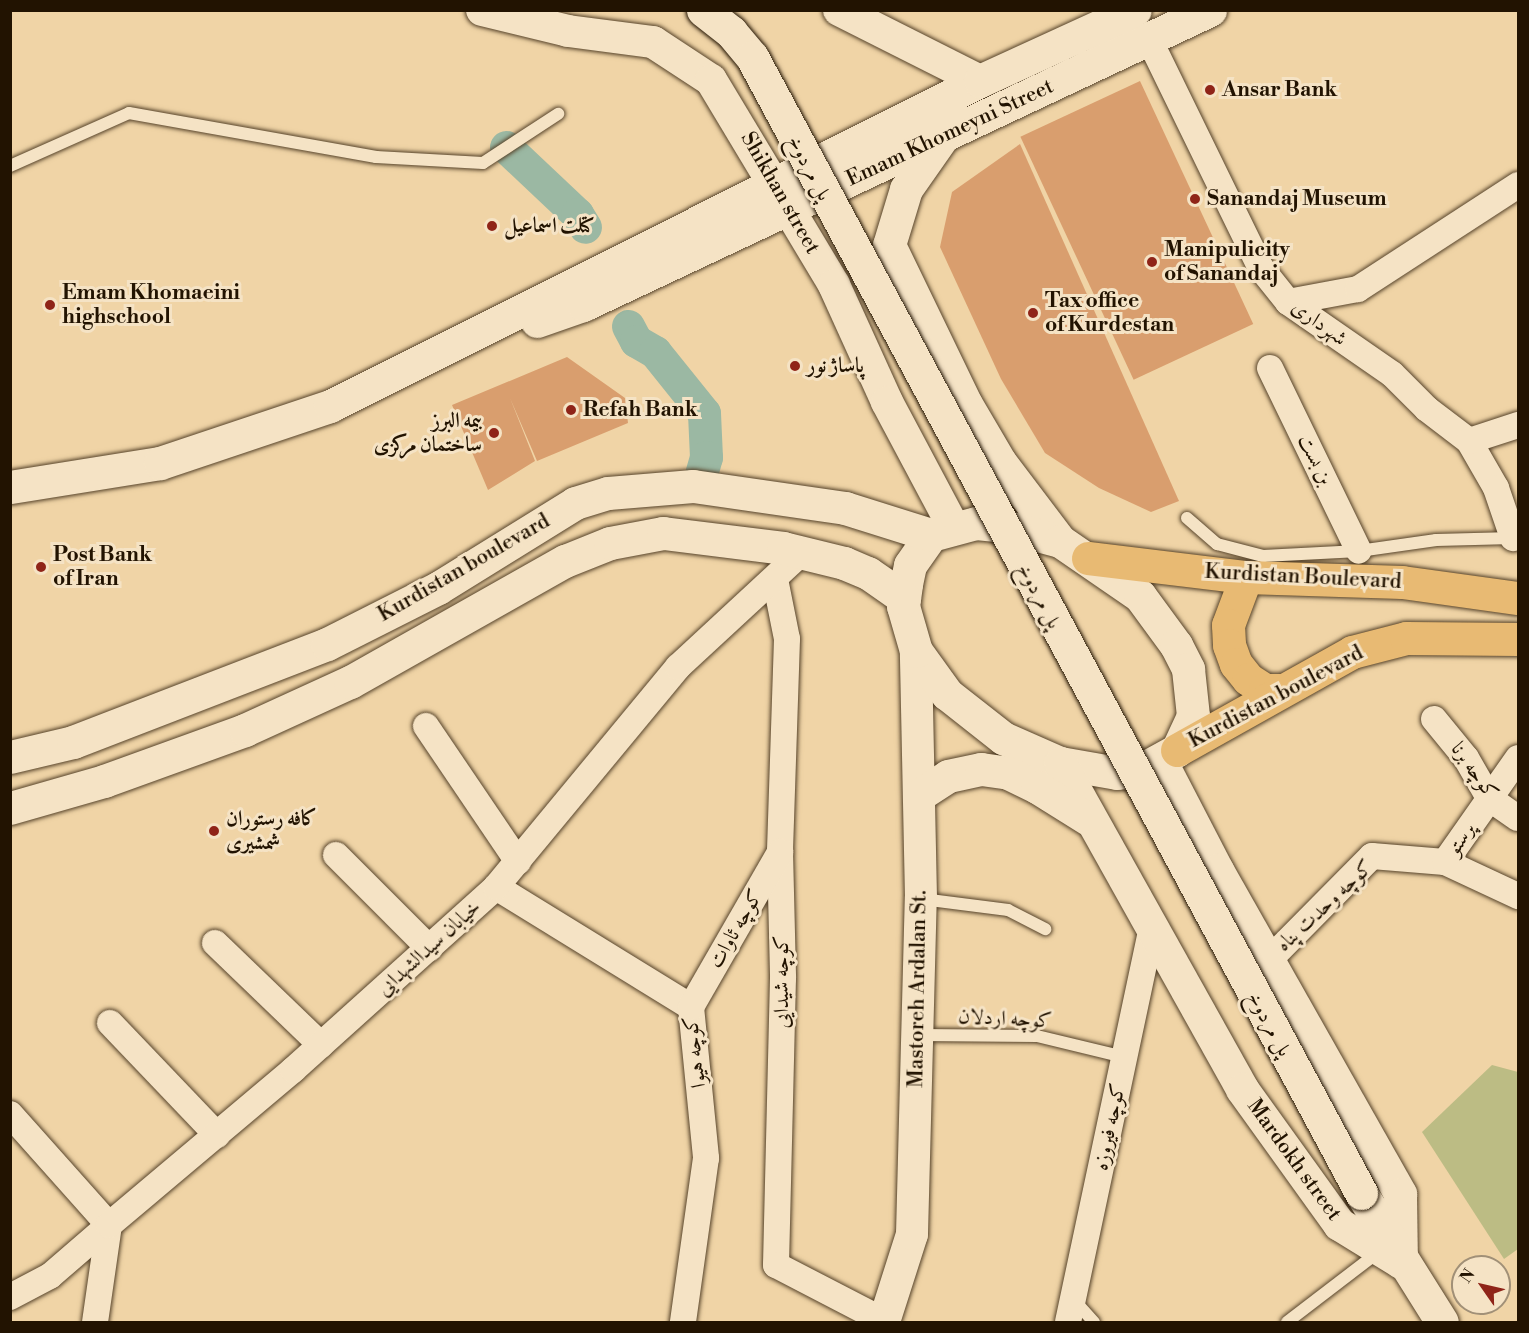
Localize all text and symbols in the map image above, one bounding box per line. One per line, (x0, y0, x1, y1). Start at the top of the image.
street label: Emam Khomeyni Street (842, 74, 1058, 192)
place label: Ansar Bank (1222, 77, 1337, 103)
marker: Ansar Bank (1203, 83, 1217, 97)
street label: Shikhan street (735, 127, 825, 259)
street label: پل مردوخ (781, 131, 837, 205)
place label: Sanandaj Museum (1207, 186, 1387, 212)
marker: Sanandaj Museum (1188, 192, 1202, 206)
place label: کتلت اسماعیل (504, 213, 595, 239)
marker: کتلت اسماعیل (485, 219, 499, 233)
place label: Manipulicity of Sanandaj (1164, 237, 1290, 287)
marker: Manipulicity of Sanandaj (1145, 255, 1159, 269)
place label: Emam Khomaeini highschool (62, 280, 240, 330)
place label: Tax office of Kurdestan (1045, 288, 1174, 338)
street label: شهرداری (1286, 294, 1352, 352)
marker: Emam Khomaeini highschool (43, 298, 57, 312)
marker: Tax office of Kurdestan (1026, 306, 1040, 320)
place label: پاساژ نور (807, 353, 864, 379)
marker: پاساژ نور (788, 359, 802, 373)
place label: Refah Bank (583, 397, 698, 423)
marker: Refah Bank (564, 403, 578, 417)
place label: بیمه البرز ساختمان مرکزی (374, 408, 482, 458)
marker: بیمه البرز ساختمان مرکزی (487, 426, 501, 440)
street label: بن بست (1292, 430, 1338, 490)
street label: Kurdistan boulevard (374, 509, 554, 627)
place label: Post Bank of Iran (53, 542, 152, 592)
street label: پل مردوخ (1011, 559, 1067, 633)
street label: Kurdistan Boulevard (1204, 559, 1402, 595)
marker: Post Bank of Iran (34, 560, 48, 574)
street label: Kurdistan boulevard (1184, 640, 1368, 754)
street label: کوچه برنا (1445, 737, 1503, 805)
place label: کافه رستوران شمشیری (226, 806, 317, 856)
street label: پرستو (1441, 818, 1481, 860)
marker: کافه رستوران شمشیری (207, 824, 221, 838)
street label: کوچه وحدت پناه (1271, 855, 1379, 957)
street label: کوچه ئاوات (703, 885, 769, 973)
street label: Mastoreh Ardalan St. (904, 890, 932, 1088)
street label: خیابان سیدالشهدایی (372, 895, 486, 1001)
street label: کوچه شیدایی (769, 935, 795, 1029)
street label: پل مردوخ (1241, 987, 1297, 1061)
street label: کوچه اردلان (957, 1004, 1053, 1034)
street label: کوچه هیوا (678, 1014, 712, 1090)
street label: کوچه فیروزه (1088, 1081, 1132, 1173)
street label: Mardokh street (1241, 1094, 1347, 1226)
north arrow (1451, 1255, 1511, 1315)
text: N (1456, 1265, 1480, 1287)

